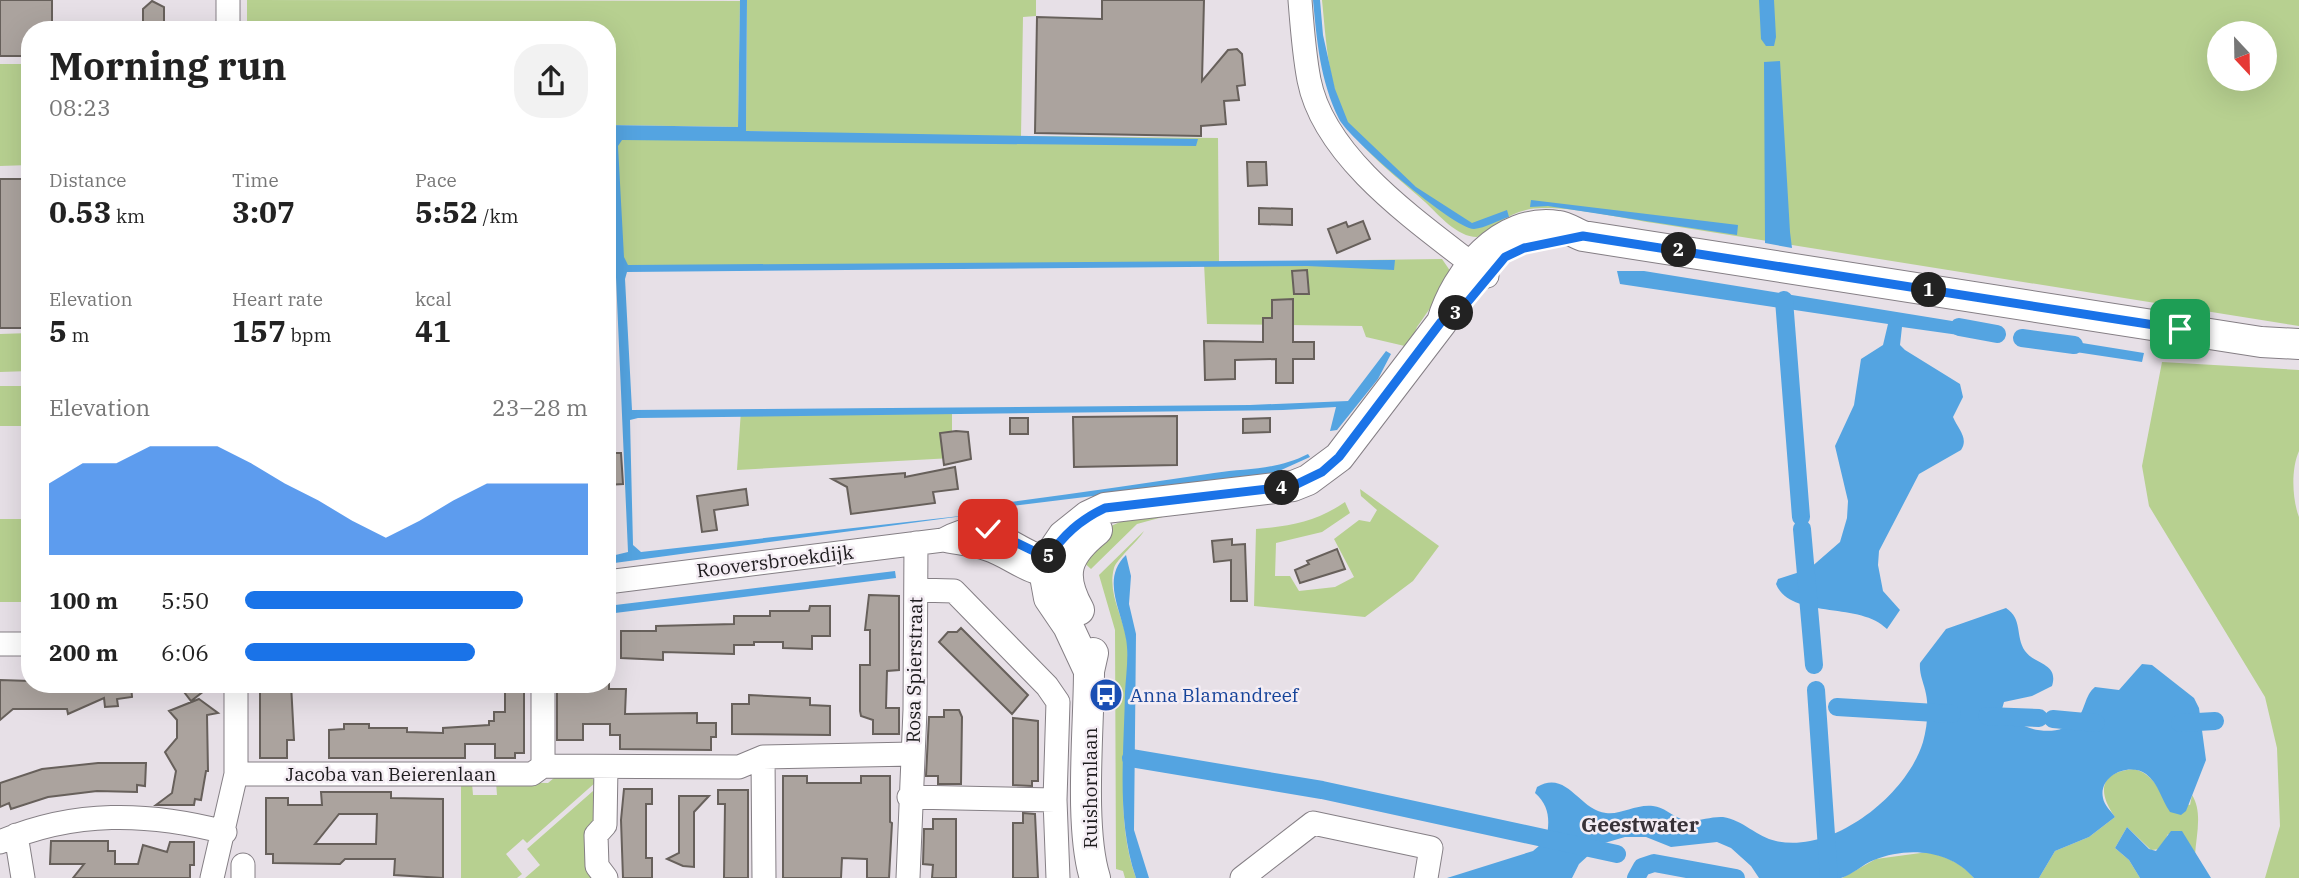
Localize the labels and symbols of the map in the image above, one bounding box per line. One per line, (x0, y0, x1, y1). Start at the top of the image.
north arrow (2207, 21, 2277, 91)
pin: 2 (1662, 232, 1696, 268)
pin: 1 (1912, 272, 1946, 308)
pin: 3 (1438, 296, 1474, 330)
pin (2150, 299, 2210, 359)
pin: 4 (1264, 470, 1300, 505)
pin (958, 499, 1018, 559)
pin: 5 (1032, 538, 1066, 574)
street label: Rooversbroekdijk (695, 539, 855, 583)
street label: Rosa Spierstraat (901, 596, 927, 743)
bus stop icon: Anna Blamandreef (1087, 676, 1125, 714)
place label: Anna Blamandreef (1130, 683, 1300, 707)
street label: Ruishornlaan (1078, 727, 1102, 849)
street label: Jacoba van Beierenlaan (286, 762, 496, 786)
district label: Geestwater (1581, 810, 1700, 838)

